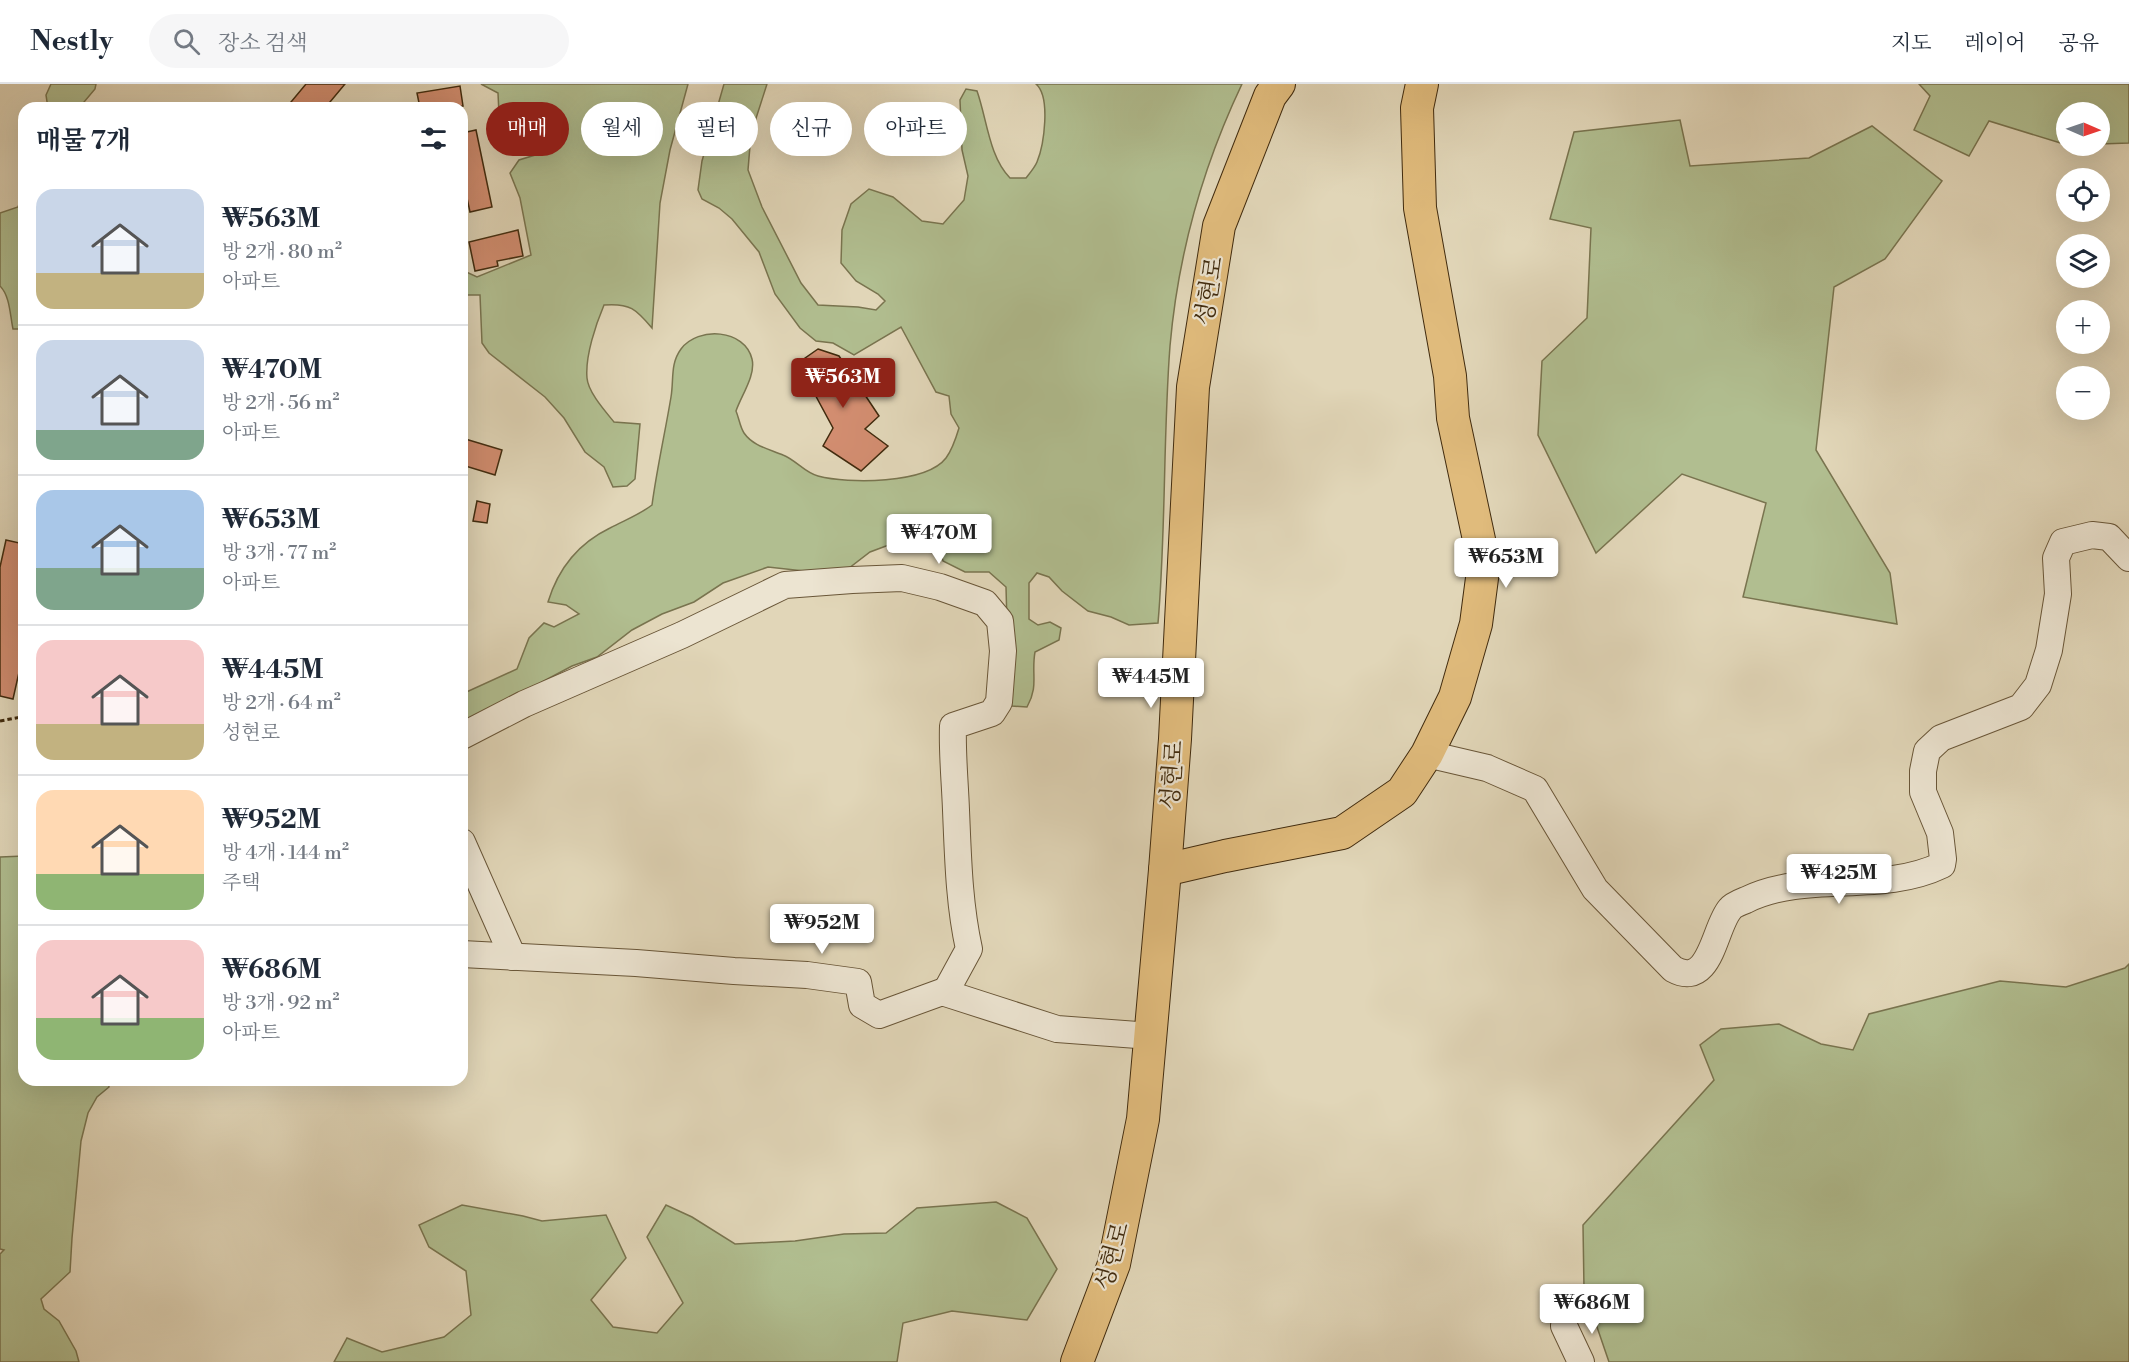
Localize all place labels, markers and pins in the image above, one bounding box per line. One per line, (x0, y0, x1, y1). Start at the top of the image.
pin: ₩563M (801, 358, 885, 409)
pin: ₩470M (897, 514, 981, 565)
pin: ₩653M (1464, 538, 1548, 589)
pin: ₩445M (1109, 658, 1193, 709)
pin: ₩425M (1797, 854, 1881, 905)
pin: ₩952M (780, 904, 864, 955)
pin: ₩686M (1550, 1284, 1634, 1335)

